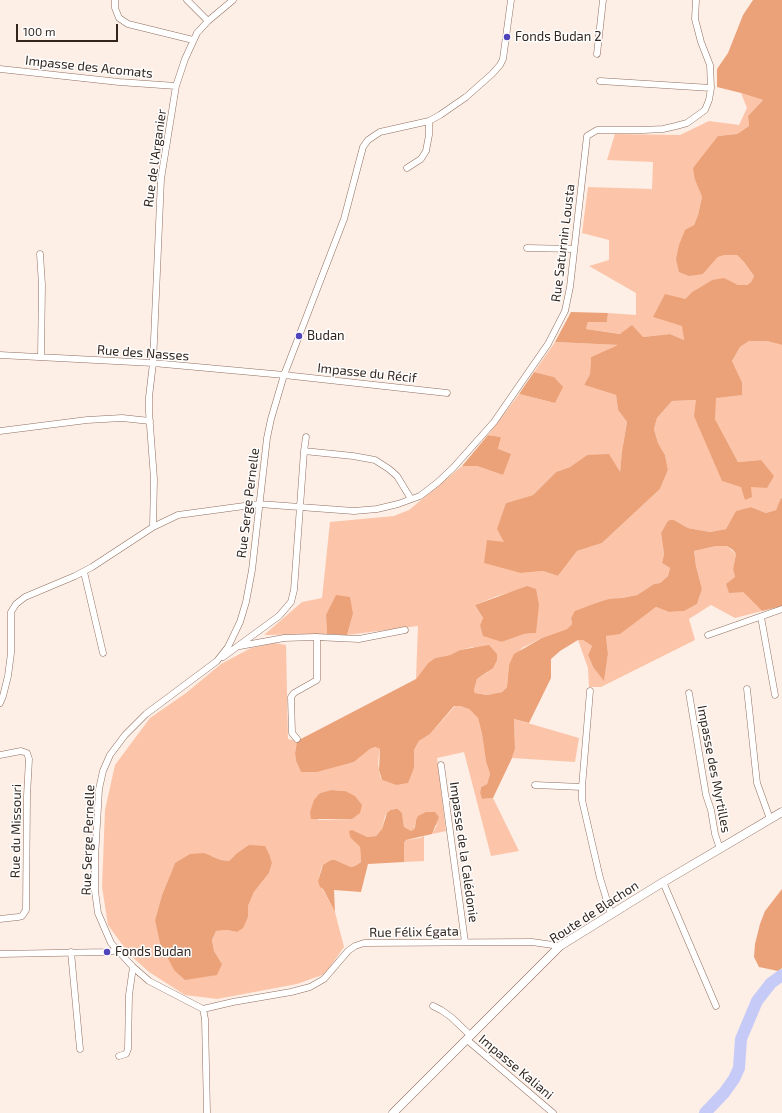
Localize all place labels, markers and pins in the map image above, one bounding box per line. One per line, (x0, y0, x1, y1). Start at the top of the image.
place label: Fonds Budan 2 (515, 29, 602, 45)
marker: Fonds Budan 2 (502, 32, 512, 42)
place label: Budan (307, 328, 345, 344)
marker: Budan (294, 331, 304, 341)
place label: Fonds Budan (115, 944, 191, 960)
marker: Fonds Budan (102, 947, 112, 957)

